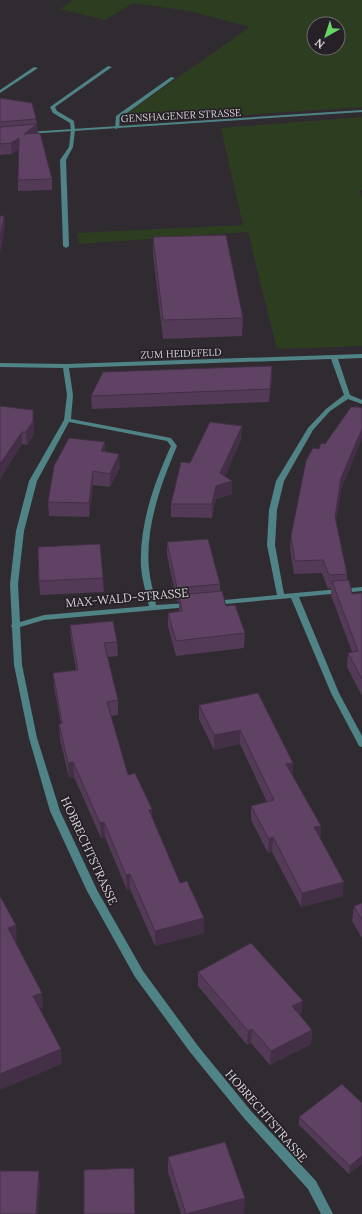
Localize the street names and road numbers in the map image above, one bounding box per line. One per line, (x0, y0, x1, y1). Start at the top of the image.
street label: GENSHAGENER STRASSE (121, 106, 241, 125)
street label: ZUM HEIDEFELD (140, 346, 222, 361)
street label: MAX-WALD-STRASSE (65, 585, 189, 610)
street label: HOBRECHTSTRASSE (58, 794, 121, 907)
street label: HOBRECHTSTRASSE (222, 1066, 311, 1165)

